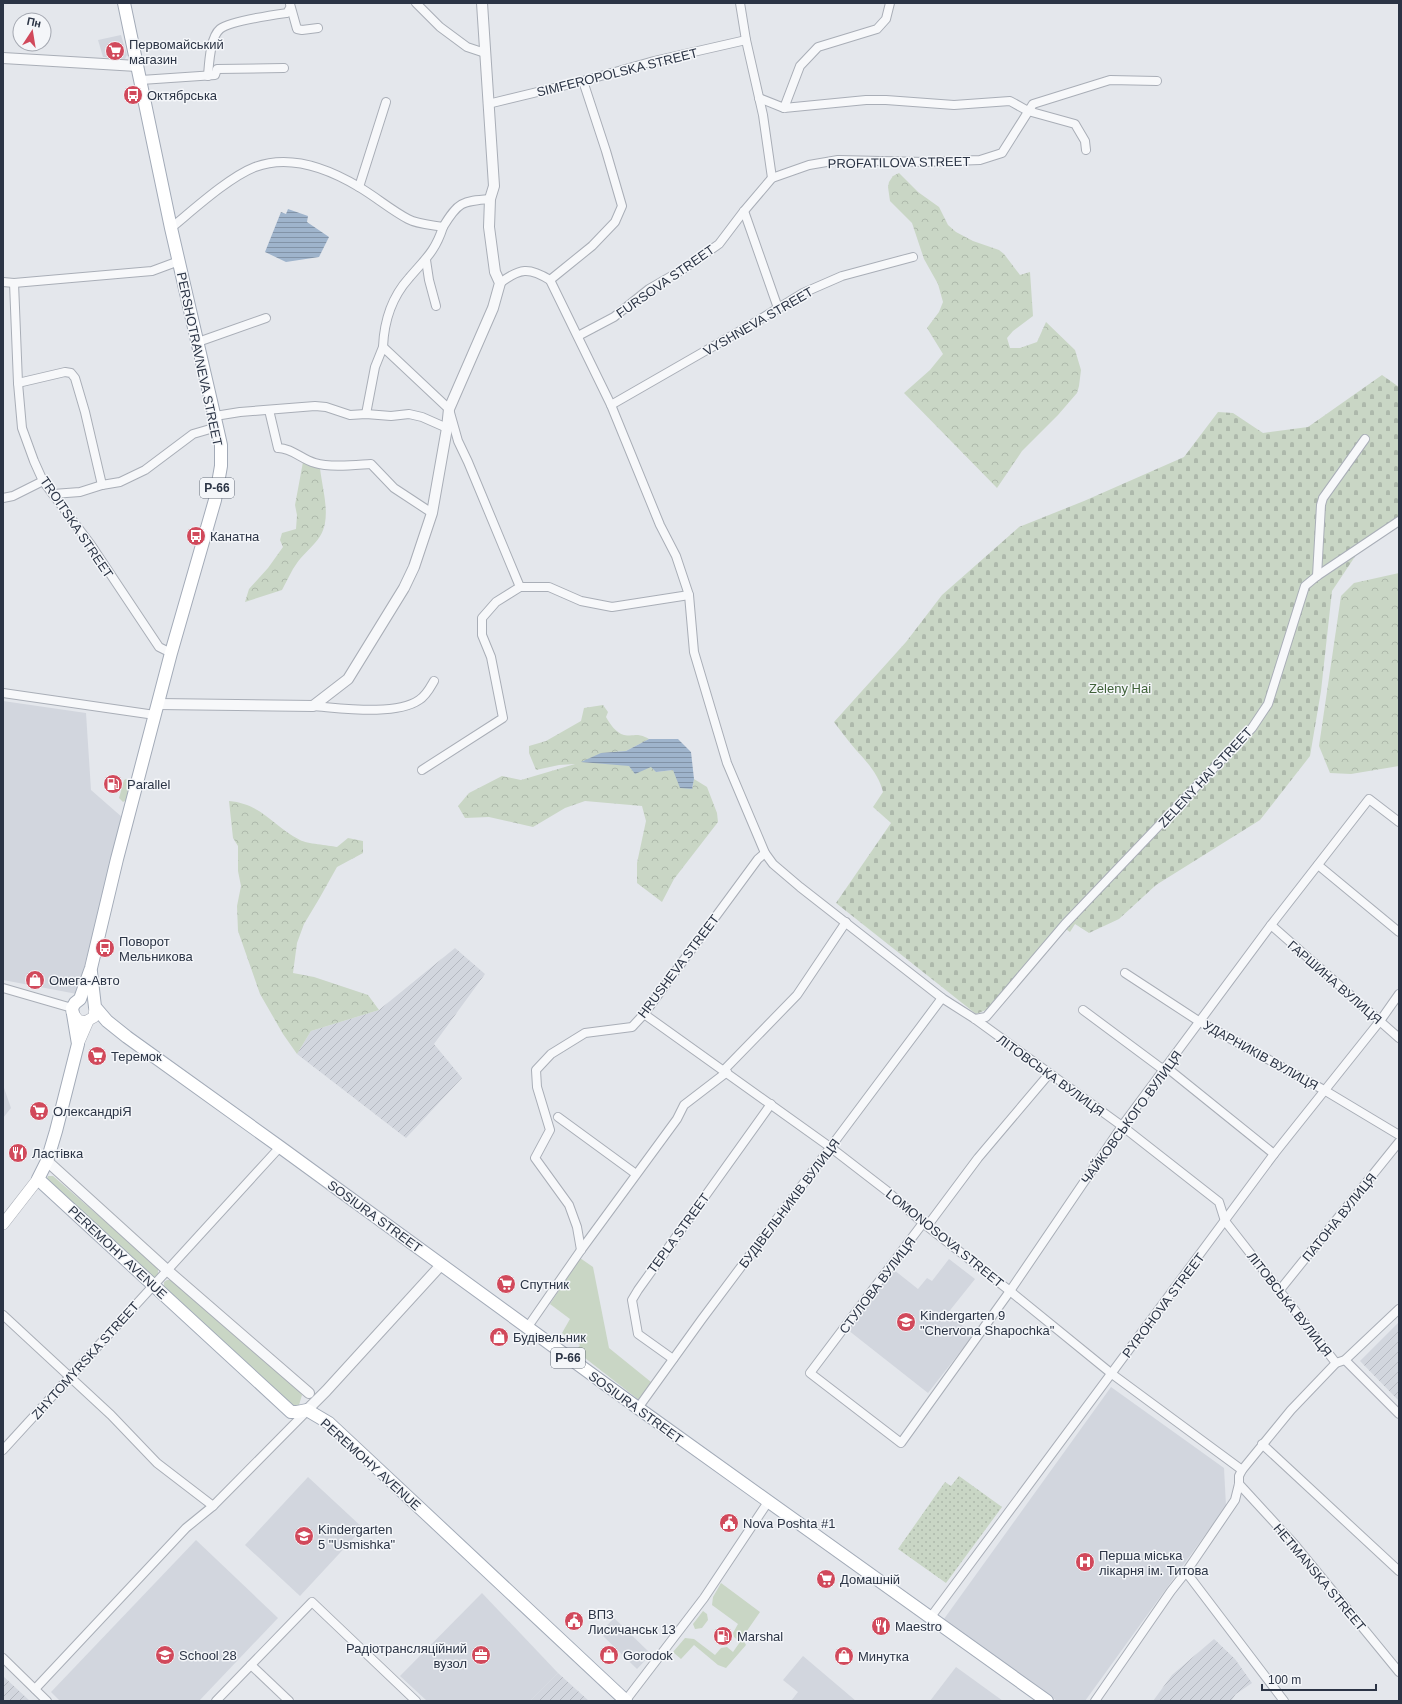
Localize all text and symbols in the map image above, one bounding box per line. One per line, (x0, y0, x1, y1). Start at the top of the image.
north arrow (12, 12, 52, 52)
text: Пн (26, 15, 42, 30)
place label: Первомайський магазин (129, 37, 224, 67)
supermarket icon: Первомайський магазин (104, 40, 126, 62)
street label: SIMFEROPOLSKA STREET (535, 45, 699, 100)
bus stop icon: Октябрська (122, 84, 144, 106)
place label: Октябрська (147, 88, 218, 103)
street label: PROFATILOVA STREET (828, 154, 970, 171)
street label: FURSOVA STREET (613, 242, 717, 321)
street label: PERSHOTRAVNEVA STREET (174, 271, 225, 447)
street label: VYSHNEVA STREET (701, 284, 816, 359)
street label: TROITSKA STREET (37, 474, 116, 581)
road number: Р-66 (200, 478, 234, 498)
bus stop icon: Канатна (185, 525, 207, 547)
place label: Канатна (210, 529, 260, 544)
park label: Zeleny Hai (1089, 681, 1151, 696)
street label: ZELENY HAI STREET (1155, 724, 1255, 830)
fuel station icon: Parallel (102, 773, 124, 795)
place label: Parallel (127, 777, 170, 792)
street label: HRUSHEVA STREET (635, 912, 722, 1021)
place label: Поворот Мельникова (119, 934, 193, 964)
bus stop icon: Поворот Мельникова (94, 937, 116, 959)
street label: ГАРШИНА ВУЛИЦЯ (1285, 938, 1385, 1027)
shop icon: Омега-Авто (24, 969, 46, 991)
place label: Омега-Авто (49, 973, 120, 988)
street label: УДАРНИКІВ ВУЛИЦЯ (1201, 1018, 1321, 1093)
street label: ЛІТОВСЬКА ВУЛИЦЯ (994, 1032, 1107, 1119)
supermarket icon: Теремок (86, 1045, 108, 1067)
street label: ЧАЙКОВСЬКОГО ВУЛИЦЯ (1078, 1048, 1185, 1187)
place label: Теремок (111, 1049, 162, 1064)
supermarket icon: ОлександріЯ (28, 1100, 50, 1122)
place label: ОлександріЯ (53, 1104, 132, 1119)
street label: БУДІВЕЛЬНИКІВ ВУЛИЦЯ (736, 1136, 843, 1271)
restaurant icon: Ластівка (7, 1142, 29, 1164)
place label: Ластівка (32, 1146, 84, 1161)
street label: ПАТОНА ВУЛИЦЯ (1299, 1170, 1380, 1264)
street label: SOSIURA STREET (325, 1177, 425, 1256)
street label: LOMONOSOVA STREET (883, 1186, 1007, 1291)
street label: TEPLA STREET (644, 1190, 713, 1276)
street label: PEREMOHY AVENUE (65, 1203, 170, 1302)
street label: СТУЛОВА ВУЛИЦЯ (836, 1234, 919, 1336)
street label: ЛІТОВСЬКА ВУЛИЦЯ (1244, 1249, 1335, 1360)
street label: PYROHOVA STREET (1119, 1250, 1208, 1360)
supermarket icon: Спутник (495, 1273, 517, 1295)
place label: Спутник (520, 1277, 569, 1292)
street label: ZHYTOMYRSKA STREET (29, 1298, 142, 1422)
place label: Kindergarten 9 "Chervona Shapochka" (920, 1308, 1055, 1338)
school or university icon: Kindergarten 9 "Chervona Shapochka" (895, 1311, 917, 1333)
shop icon: Будівельник (488, 1326, 510, 1348)
place label: Будівельник (513, 1330, 586, 1345)
road number: Р-66 (551, 1348, 585, 1368)
street label: SOSIURA STREET (586, 1368, 686, 1447)
street label: PEREMOHY AVENUE (318, 1415, 424, 1514)
public building icon: Nova Poshta #1 (718, 1512, 740, 1534)
place label: Nova Poshta #1 (743, 1516, 836, 1531)
street label: HETMANSKA STREET (1270, 1521, 1369, 1634)
place label: Kindergarten 5 "Usmishka" (318, 1522, 396, 1552)
school or university icon: Kindergarten 5 "Usmishka" (293, 1525, 315, 1547)
place label: Перша міська лікарня ім. Титова (1099, 1548, 1209, 1578)
hospital icon: Перша міська лікарня ім. Титова (1074, 1551, 1096, 1573)
supermarket icon: Домашній (815, 1568, 837, 1590)
place label: Домашній (840, 1572, 900, 1587)
place label: ВПЗ Лисичанськ 13 (588, 1607, 676, 1637)
public building icon: ВПЗ Лисичанськ 13 (563, 1610, 585, 1632)
restaurant icon: Maestro (870, 1615, 892, 1637)
place label: Maestro (895, 1619, 942, 1634)
fuel station icon: Marshal (712, 1625, 734, 1647)
place label: Marshal (737, 1629, 783, 1644)
place label: Радіотрансляційний вузол (346, 1641, 467, 1671)
school or university icon: School 28 (154, 1644, 176, 1666)
office icon: Радіотрансляційний вузол (470, 1644, 492, 1666)
shop icon: Gorodok (598, 1644, 620, 1666)
shop icon: Минутка (833, 1645, 855, 1667)
place label: School 28 (179, 1648, 237, 1663)
place label: Gorodok (623, 1648, 673, 1663)
place label: Минутка (858, 1649, 910, 1664)
scale bar (1262, 1666, 1376, 1692)
text: 100 m (1268, 1673, 1301, 1687)

